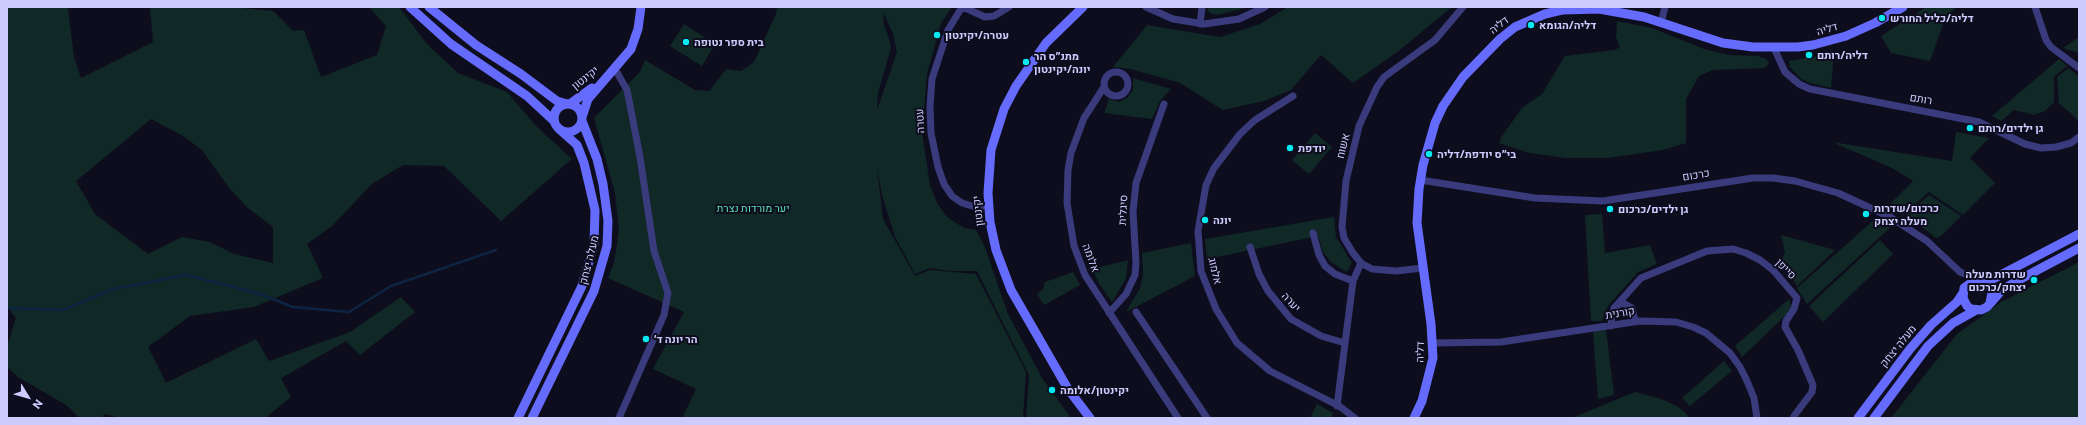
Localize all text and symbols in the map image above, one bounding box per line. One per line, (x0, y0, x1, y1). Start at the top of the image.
place label: דליה/כליל החורש (1890, 11, 1974, 25)
street label: דליה (1487, 13, 1511, 37)
marker: דליה/כליל החורש (1877, 13, 1887, 23)
place label: דליה/הגומא (1539, 18, 1596, 32)
marker: דליה/הגומא (1526, 20, 1536, 30)
street label: דליה (1815, 20, 1839, 38)
place label: עטרה/יקינטון (945, 28, 1009, 42)
marker: עטרה/יקינטון (932, 30, 942, 40)
place label: בית ספר נטופה (694, 35, 764, 49)
marker: בית ספר נטופה (681, 37, 691, 47)
place label: דליה/רותם (1817, 48, 1868, 62)
place label: מתנ״ס הר יונה/יקינטון (1034, 49, 1090, 75)
marker: דליה/רותם (1804, 50, 1814, 60)
marker: מתנ״ס הר יונה/יקינטון (1021, 57, 1031, 67)
street label: יקינטון (569, 63, 601, 93)
street label: רותם (1909, 91, 1933, 107)
street label: עטרה (913, 108, 927, 134)
place label: גן ילדים/רותם (1978, 121, 2043, 135)
marker: גן ילדים/רותם (1965, 123, 1975, 133)
street label: אשוח (1333, 132, 1353, 160)
place label: יודפת (1298, 141, 1326, 155)
marker: יודפת (1285, 143, 1295, 153)
place label: בי״ס יודפת/דליה (1437, 147, 1516, 161)
marker: בי״ס יודפת/דליה (1424, 149, 1434, 159)
street label: כרכום (1681, 166, 1711, 184)
street label: סיגלית (1116, 194, 1130, 226)
street label: יקינטון (970, 195, 986, 227)
park label: יער מורדות נצרת (716, 201, 790, 215)
place label: כרכום/שדרות מעלה יצחק (1874, 201, 1939, 227)
place label: גן ילדים/כרכום (1618, 202, 1689, 216)
marker: גן ילדים/כרכום (1605, 204, 1615, 214)
marker: כרכום/שדרות מעלה יצחק (1861, 209, 1871, 219)
place label: יונה (1213, 213, 1231, 227)
marker: יונה (1200, 215, 1210, 225)
street label: מעלה יצחק (576, 234, 602, 286)
street label: אלומה (1080, 242, 1102, 274)
street label: אלמוג (1205, 256, 1225, 286)
street label: סייפן (1773, 256, 1799, 282)
place label: שדרות מעלה יצחק/כרכום (1965, 267, 2026, 293)
marker: שדרות מעלה יצחק/כרכום (2029, 275, 2039, 285)
street label: יערה (1279, 290, 1303, 314)
street label: קורנית (1604, 304, 1636, 322)
street label: מעלה יצחק (1877, 322, 1919, 370)
place label: הר יונה ד׳ (654, 332, 698, 346)
marker: הר יונה ד׳ (641, 334, 651, 344)
street label: דליה (1413, 341, 1427, 363)
north arrow (8, 377, 48, 417)
place label: יקינטון/אלומה (1060, 383, 1129, 397)
marker: יקינטון/אלומה (1047, 385, 1057, 395)
text: N (30, 397, 46, 412)

